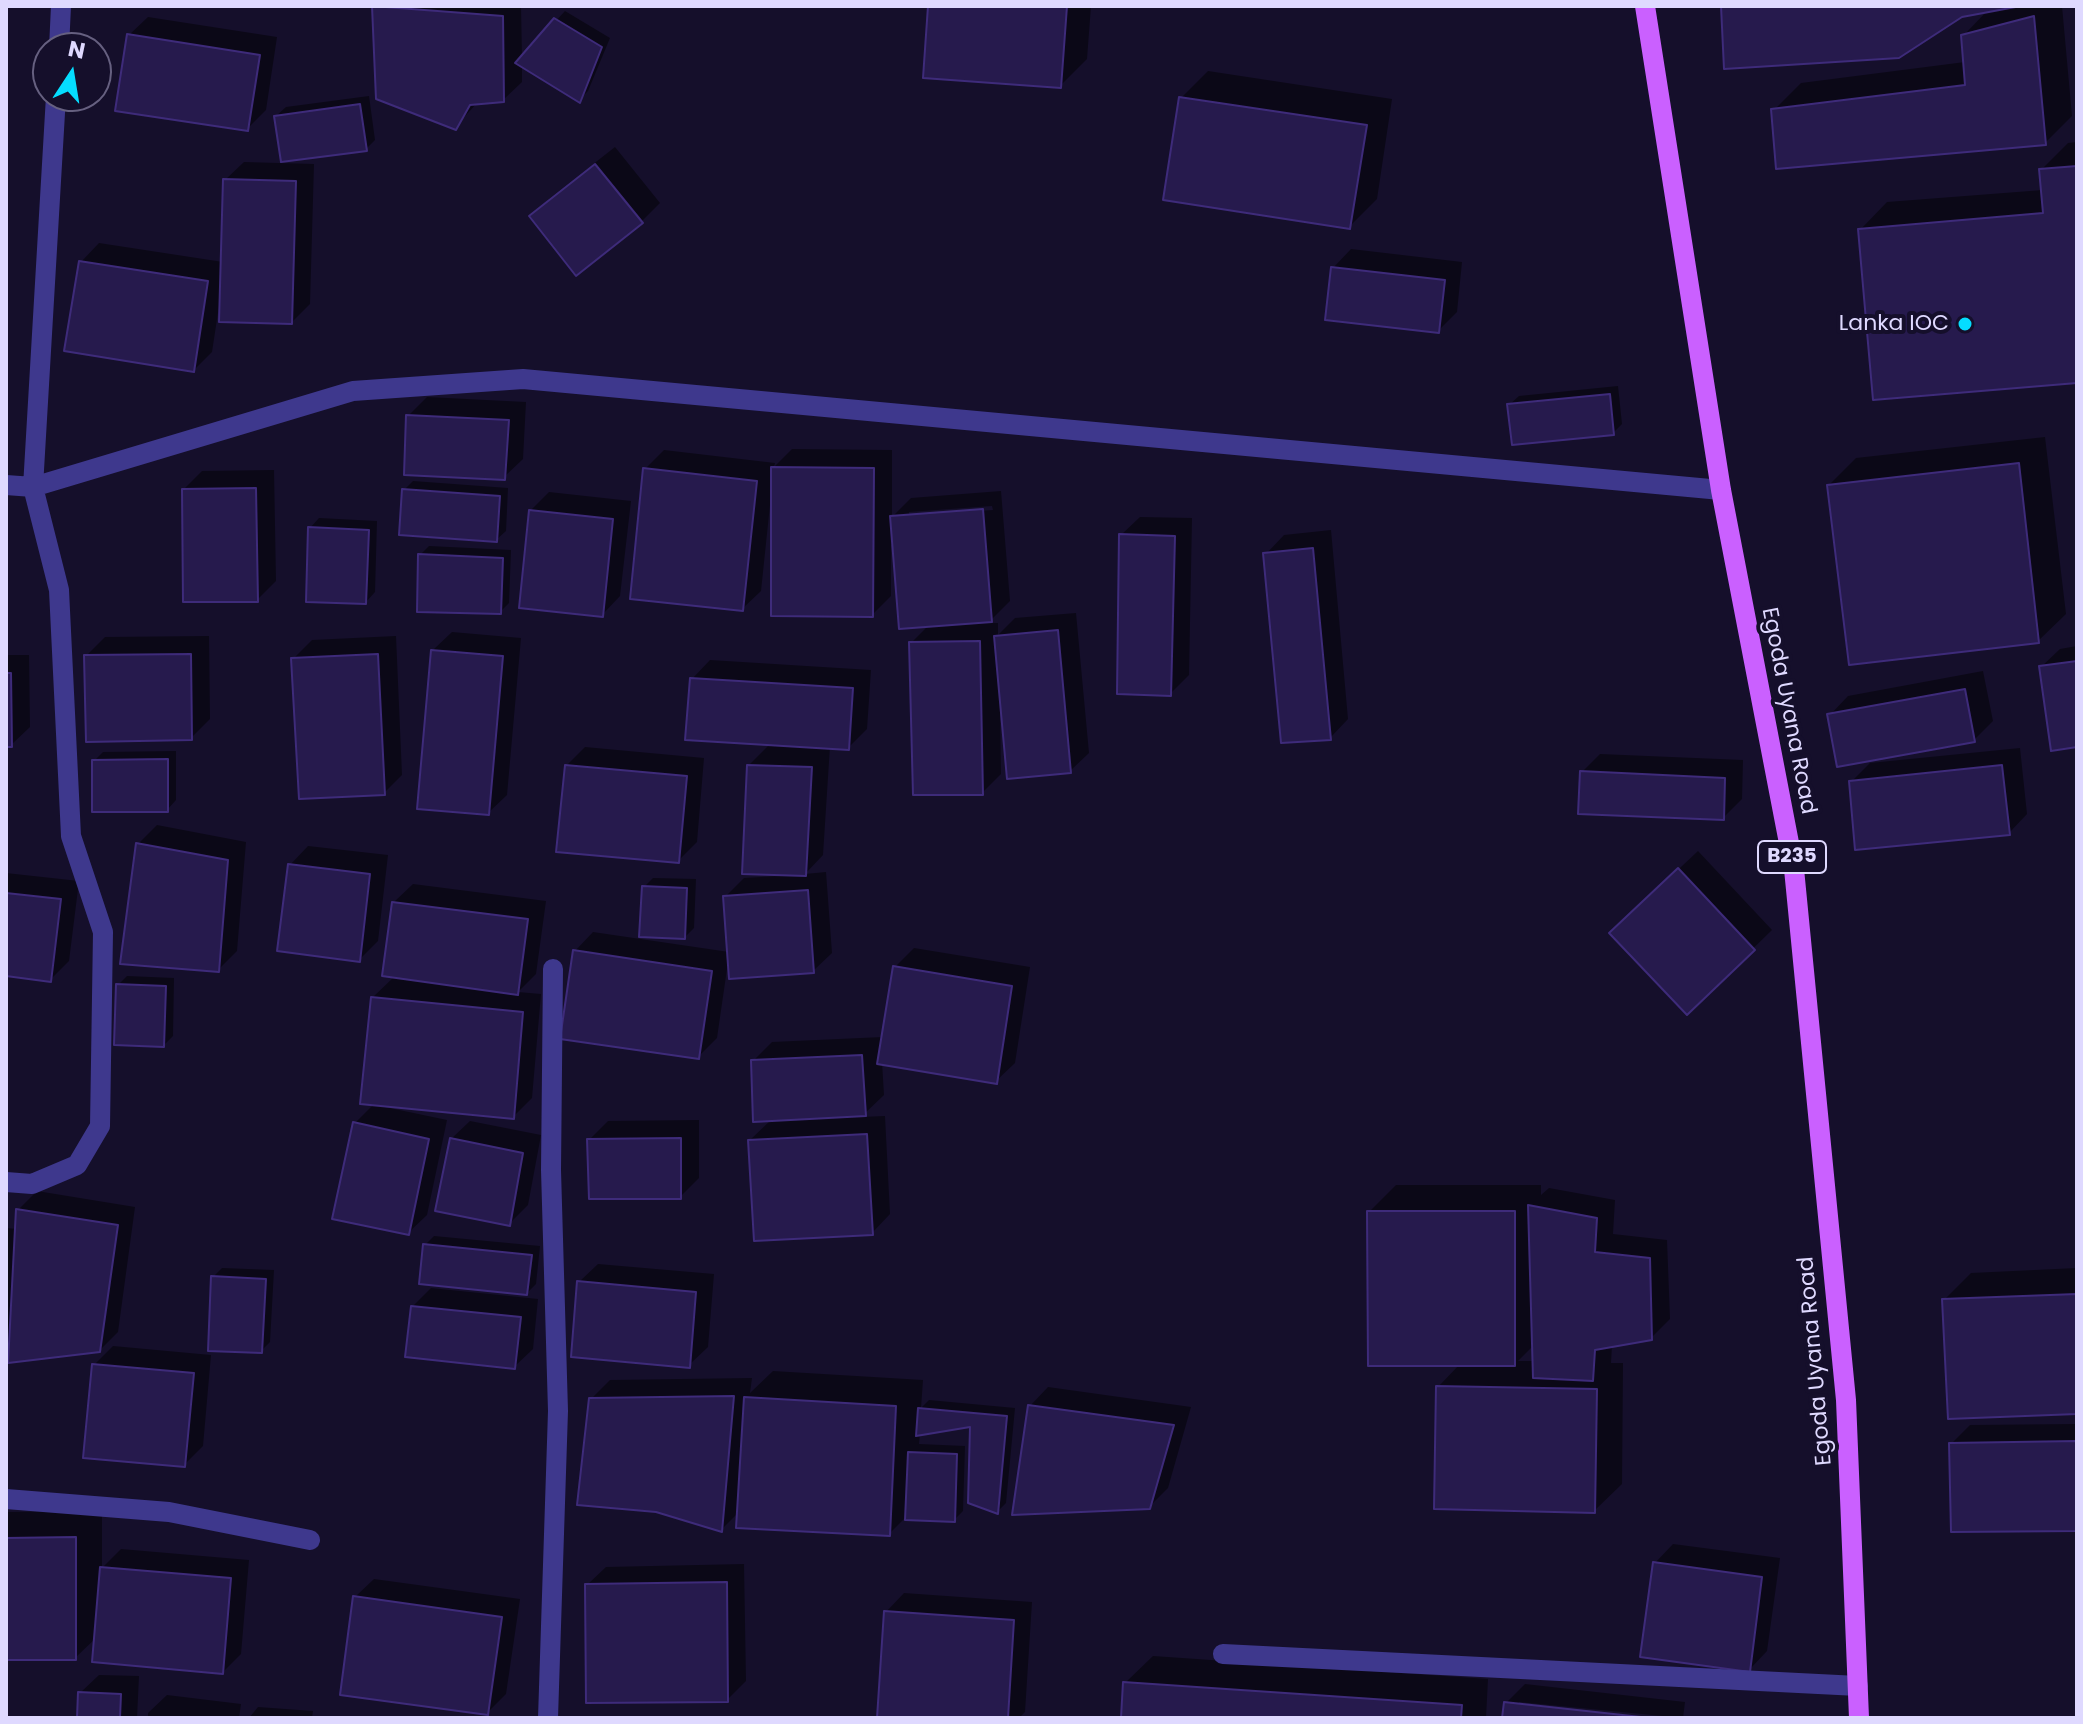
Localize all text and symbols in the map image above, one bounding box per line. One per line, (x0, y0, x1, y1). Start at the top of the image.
north arrow (32, 32, 112, 112)
text: N (65, 33, 88, 67)
place label: Lanka IOC (1839, 311, 1949, 337)
marker: Lanka IOC (1956, 315, 1974, 333)
street label: Egoda Uyana Road (1755, 605, 1821, 817)
road number: B235 (1758, 841, 1826, 873)
street label: Egoda Uyana Road (1794, 1255, 1838, 1467)

